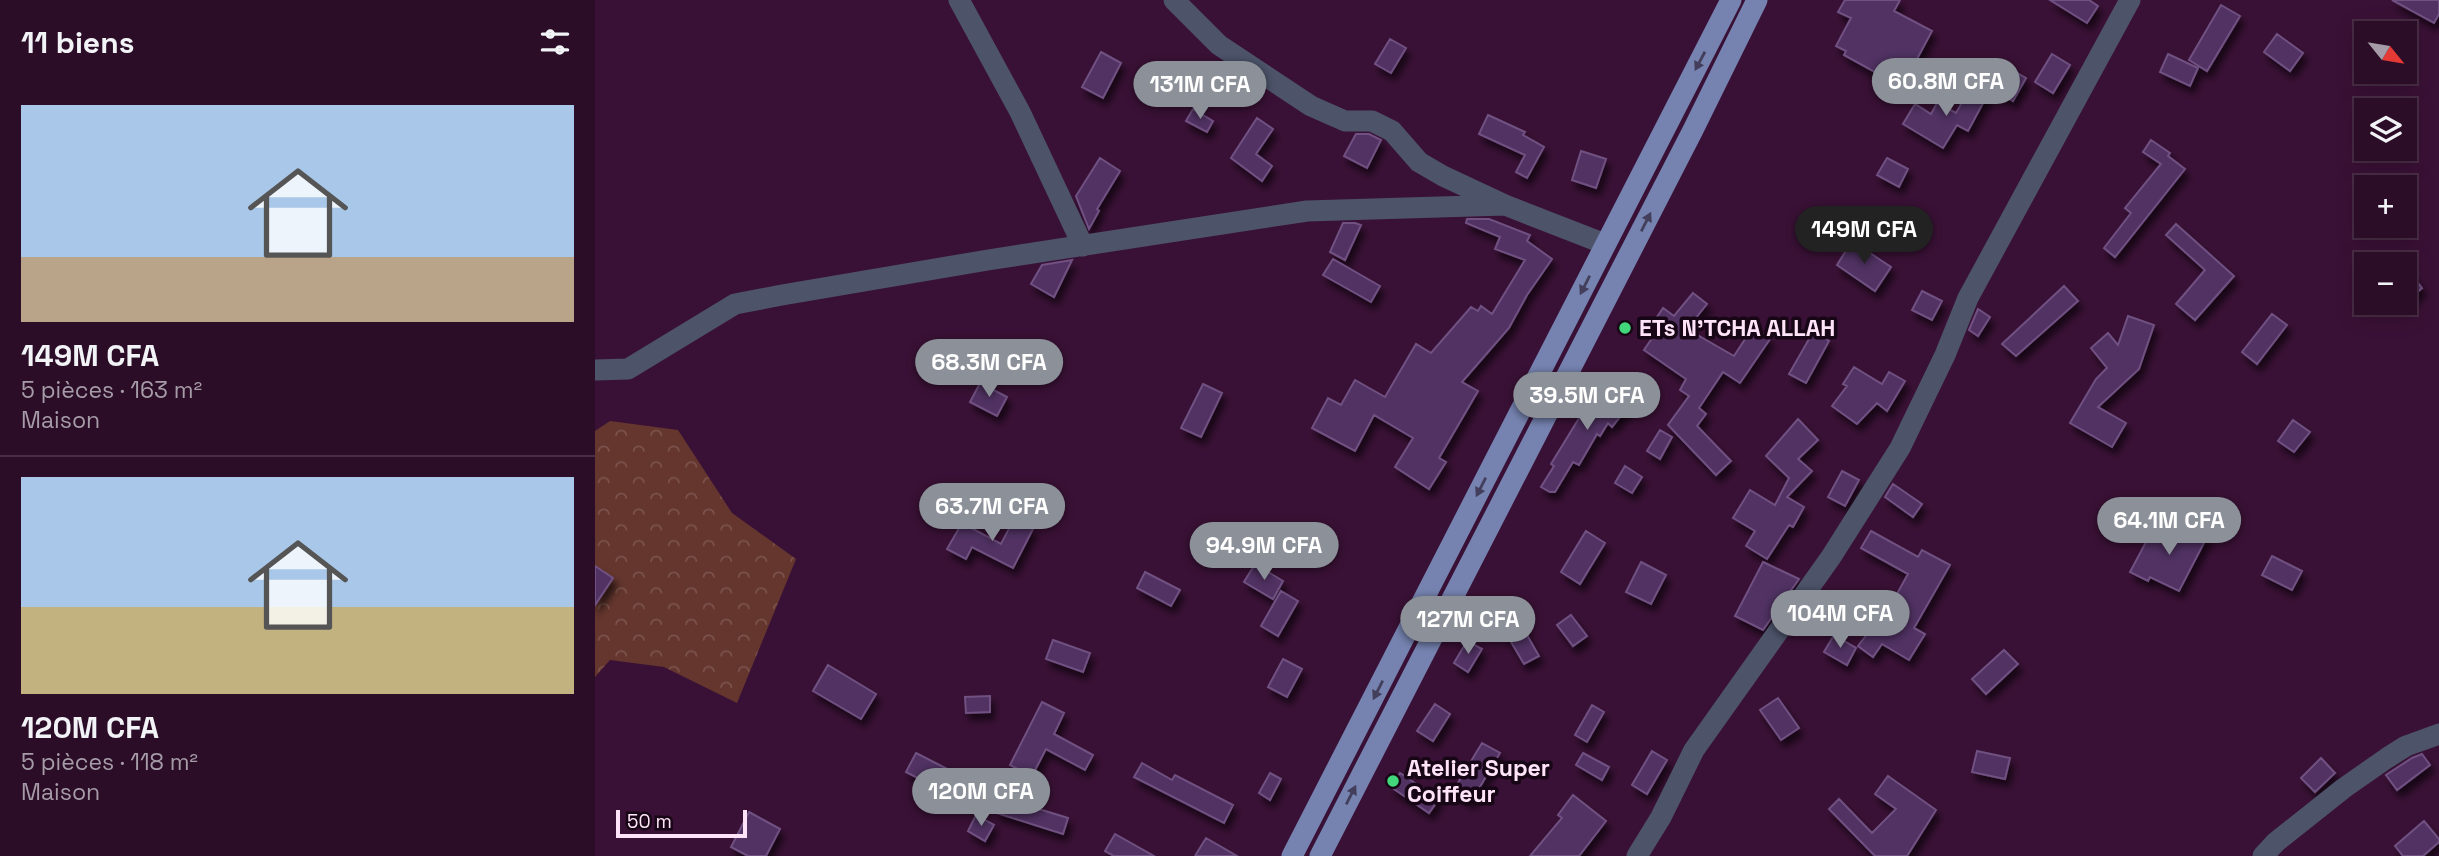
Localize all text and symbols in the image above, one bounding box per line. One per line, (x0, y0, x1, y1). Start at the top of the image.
north arrow (2354, 21, 2417, 84)
map controls (2354, 21, 2417, 315)
text: 11 biens (21, 23, 134, 62)
icon: filters (536, 23, 574, 61)
one-way arrow (1694, 51, 1706, 71)
pin: 60.8M CFA (1866, 58, 2026, 118)
pin: 131M CFA (1128, 61, 1272, 121)
text: 60.8M CFA (1888, 66, 2004, 96)
text: 131M CFA (1149, 69, 1251, 99)
button: layers (2354, 98, 2417, 161)
icon: home (235, 150, 361, 276)
button: + (2354, 175, 2417, 238)
pin: 149M CFA (1792, 206, 1936, 266)
one-way arrow (1639, 212, 1651, 232)
text: 149M CFA (1811, 214, 1917, 244)
button: − (2354, 252, 2417, 315)
one-way arrow (1579, 275, 1590, 295)
place label: ETs N'TCHA ALLAH (1639, 313, 1835, 343)
marker: ETs N'TCHA ALLAH (1617, 320, 1633, 336)
text: 149M CFA (21, 336, 159, 375)
pin: 68.3M CFA (909, 340, 1069, 399)
text: 68.3M CFA (931, 347, 1047, 377)
pin: 39.5M CFA (1507, 372, 1667, 432)
text: 5 pièces · 163 m² (21, 375, 202, 405)
text: 39.5M CFA (1529, 380, 1645, 410)
text: Maison (21, 405, 100, 435)
one-way arrow (1475, 478, 1487, 497)
pin: 63.7M CFA (912, 484, 1072, 543)
text: 63.7M CFA (935, 491, 1049, 521)
pin: 64.1M CFA (2089, 498, 2249, 557)
text: 64.1M CFA (2113, 505, 2225, 535)
icon: home (235, 522, 361, 648)
pin: 94.9M CFA (1184, 522, 1344, 582)
text: 94.9M CFA (1206, 530, 1322, 560)
pin: 104M CFA (1768, 590, 1912, 650)
pin: 127M CFA (1396, 596, 1540, 656)
text: 104M CFA (1787, 598, 1893, 628)
text: 127M CFA (1416, 604, 1520, 634)
one-way arrow (1372, 680, 1383, 700)
text: 120M CFA (21, 708, 159, 747)
text: 5 pièces · 118 m² (21, 747, 198, 777)
place label: Atelier Super Coiffeur (1407, 753, 1550, 809)
pin: 120M CFA (909, 768, 1053, 828)
marker: Atelier Super Coiffeur (1385, 773, 1401, 789)
text: 120M CFA (928, 776, 1034, 806)
text: Maison (21, 777, 100, 807)
one-way arrow (1346, 785, 1357, 805)
scale bar (616, 807, 747, 839)
text: 50 m (627, 809, 672, 834)

